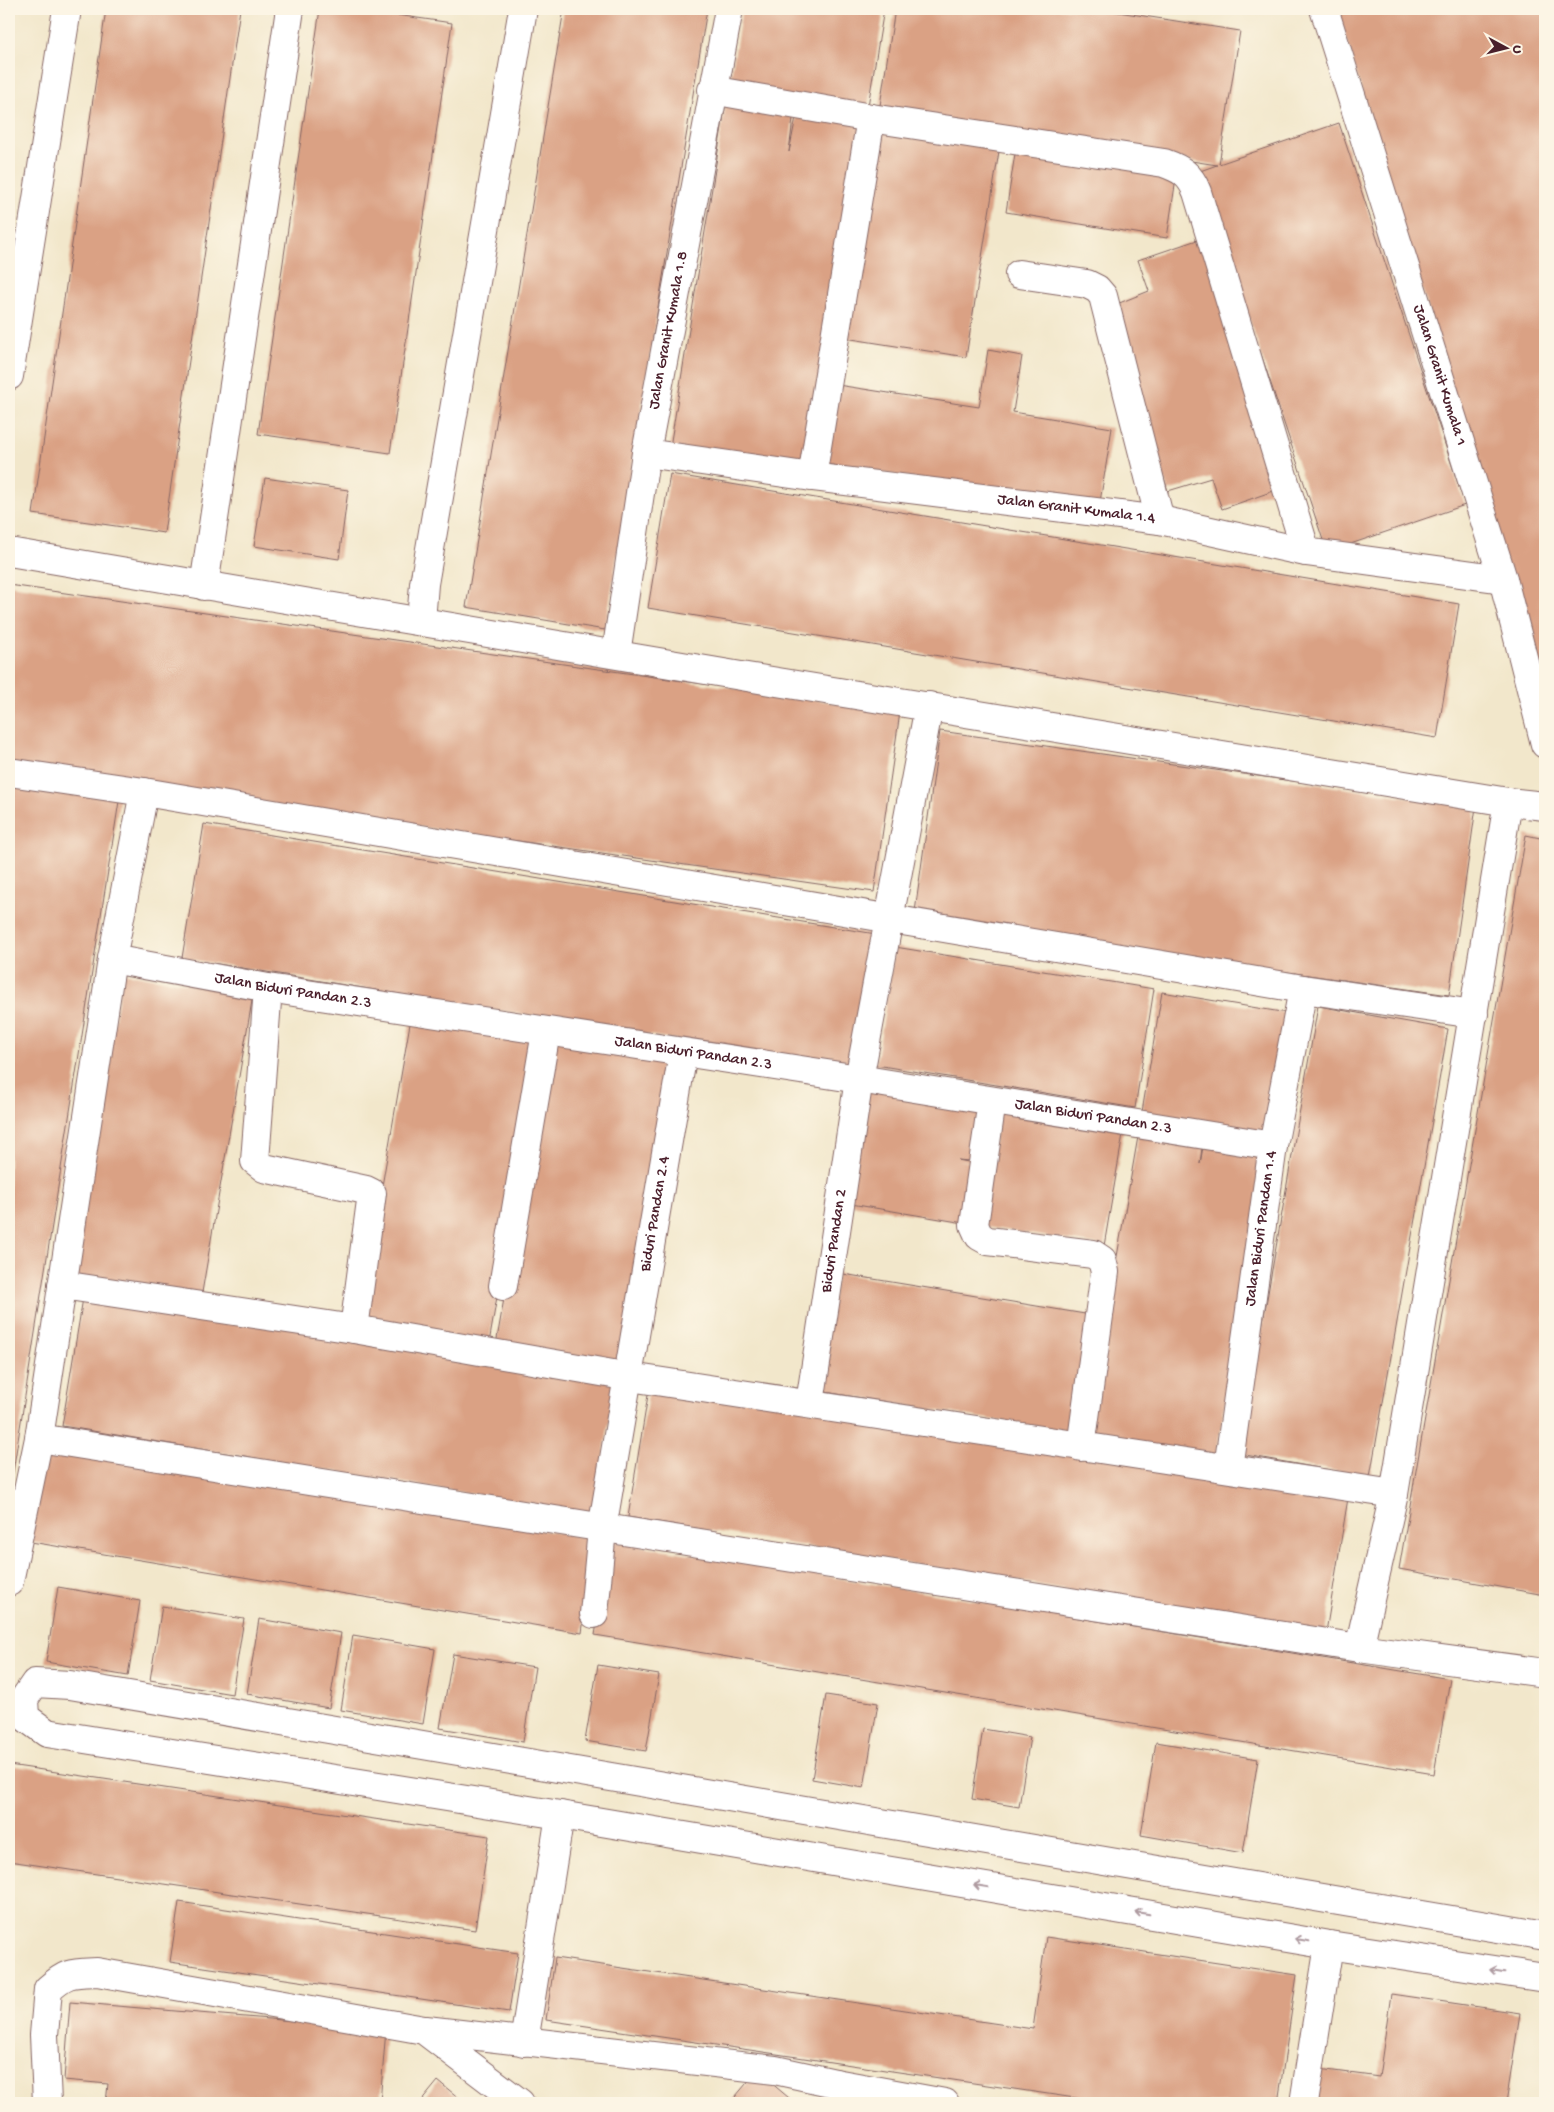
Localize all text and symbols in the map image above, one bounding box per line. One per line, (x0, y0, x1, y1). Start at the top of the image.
north arrow (1482, 22, 1532, 72)
text: U (1507, 44, 1525, 54)
street label: Jalan Granit Kumala 1.8 (645, 250, 693, 411)
street label: Jalan Granit Kumala 1 (1408, 303, 1470, 448)
street label: Jalan Granit Kumala 1.4 (996, 490, 1157, 529)
street label: Jalan Biduri Pandan 2.3 (213, 969, 373, 1013)
street label: Jalan Biduri Pandan 2.3 (613, 1032, 773, 1075)
street label: Jalan Biduri Pandan 2.3 (1013, 1095, 1173, 1139)
street label: Jalan Biduri Pandan 1.4 (1241, 1149, 1282, 1307)
street label: Biduri Pandan 2.4 (636, 1154, 675, 1274)
street label: Biduri Pandan 2 (817, 1188, 852, 1295)
one-way arrow (974, 1881, 990, 1891)
one-way arrow (1134, 1908, 1150, 1918)
one-way arrow (1294, 1935, 1310, 1945)
one-way arrow (1489, 1965, 1505, 1975)

